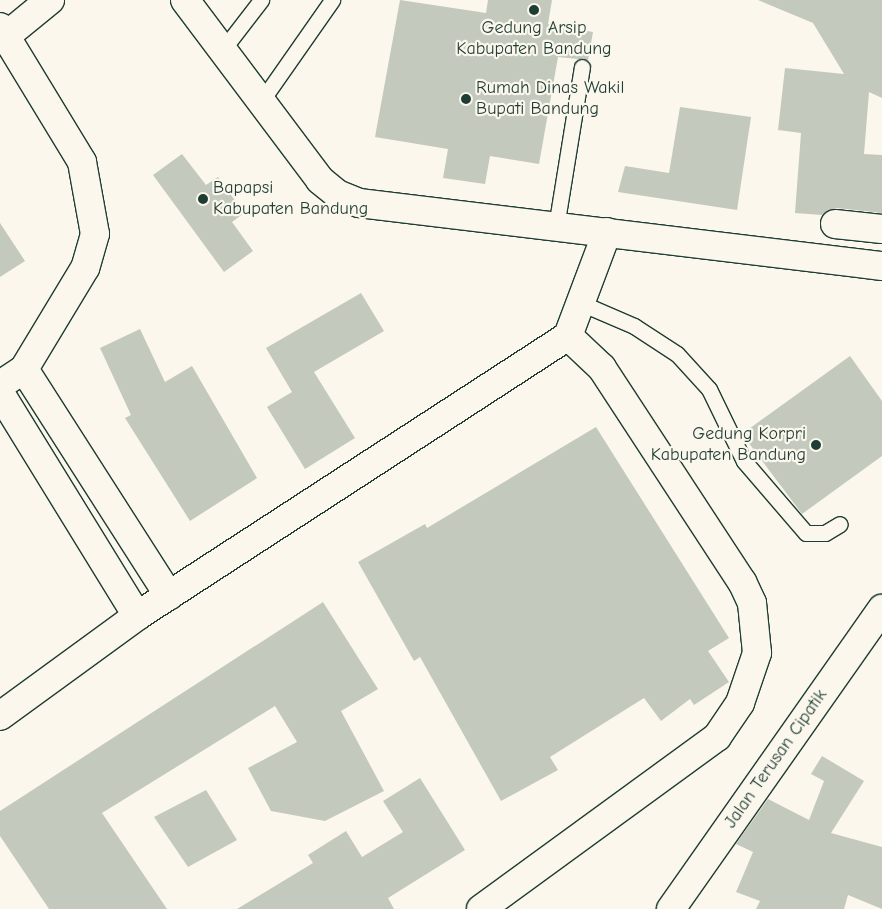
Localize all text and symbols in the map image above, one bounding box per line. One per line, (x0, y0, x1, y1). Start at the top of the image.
marker: Gedung Arsip Kabupaten Bandung (528, 4, 540, 16)
place label: Gedung Arsip Kabupaten Bandung (456, 18, 612, 60)
place label: Rumah Dinas Wakil Bupati Bandung (476, 78, 624, 120)
marker: Rumah Dinas Wakil Bupati Bandung (460, 93, 472, 105)
place label: Bapapsi Kabupaten Bandung (213, 178, 368, 220)
marker: Bapapsi Kabupaten Bandung (197, 193, 209, 205)
place label: Gedung Korpri Kabupaten Bandung (651, 424, 806, 466)
marker: Gedung Korpri Kabupaten Bandung (810, 439, 822, 451)
street label: Jalan Terusan Cipatik (720, 685, 832, 833)

